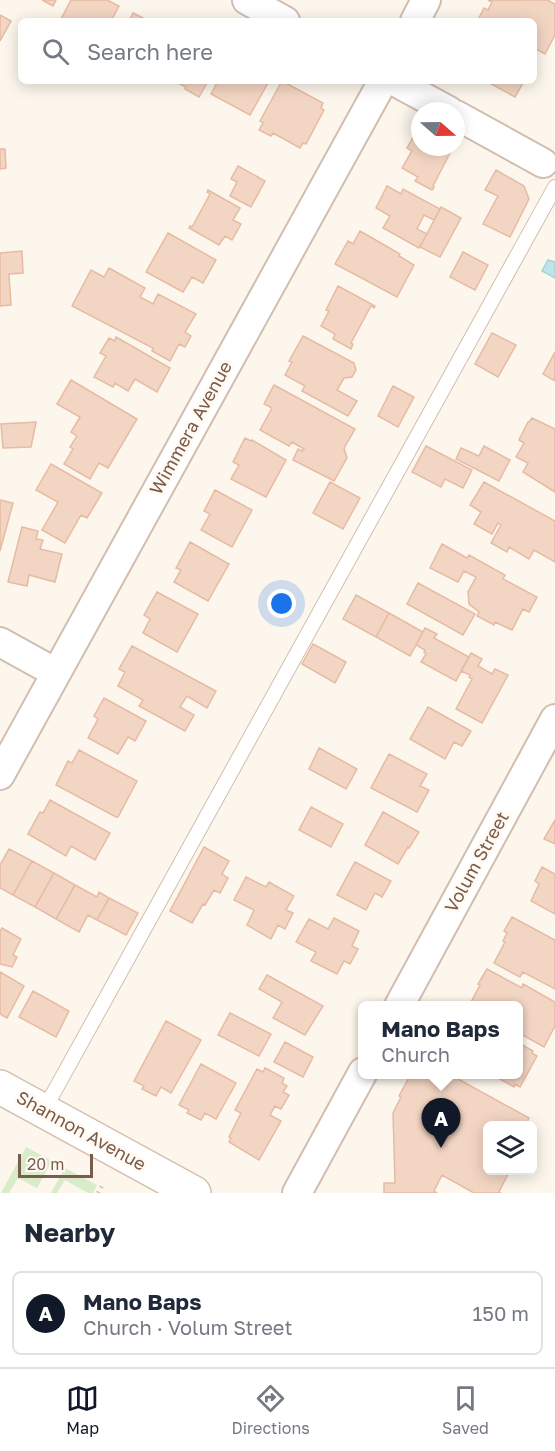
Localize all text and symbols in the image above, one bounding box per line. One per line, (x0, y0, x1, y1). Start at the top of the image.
search box (18, 18, 537, 84)
icon: search (39, 35, 72, 68)
text: Search here (87, 38, 213, 65)
north arrow (411, 102, 465, 156)
street label: Wimmera Avenue (144, 357, 236, 498)
your location (267, 589, 296, 618)
street label: Volum Street (439, 807, 513, 916)
popup (358, 1001, 523, 1079)
text: Mano Baps (381, 1015, 500, 1042)
text: Church (381, 1042, 450, 1066)
street label: Shannon Avenue (13, 1085, 150, 1175)
pin: A (422, 1098, 460, 1148)
map controls (483, 1121, 537, 1175)
button: layers (483, 1121, 537, 1175)
scale bar (18, 1151, 93, 1178)
text: 20 m (27, 1154, 64, 1174)
text: Nearby (24, 1217, 115, 1248)
text: Mano Baps (83, 1288, 201, 1315)
text: A (38, 1301, 53, 1325)
text: 150 m (473, 1301, 529, 1325)
text: Church · Volum Street (83, 1315, 292, 1339)
tab: Map (66, 1382, 99, 1438)
tab: Directions (232, 1382, 310, 1438)
tab: Saved (442, 1382, 489, 1438)

